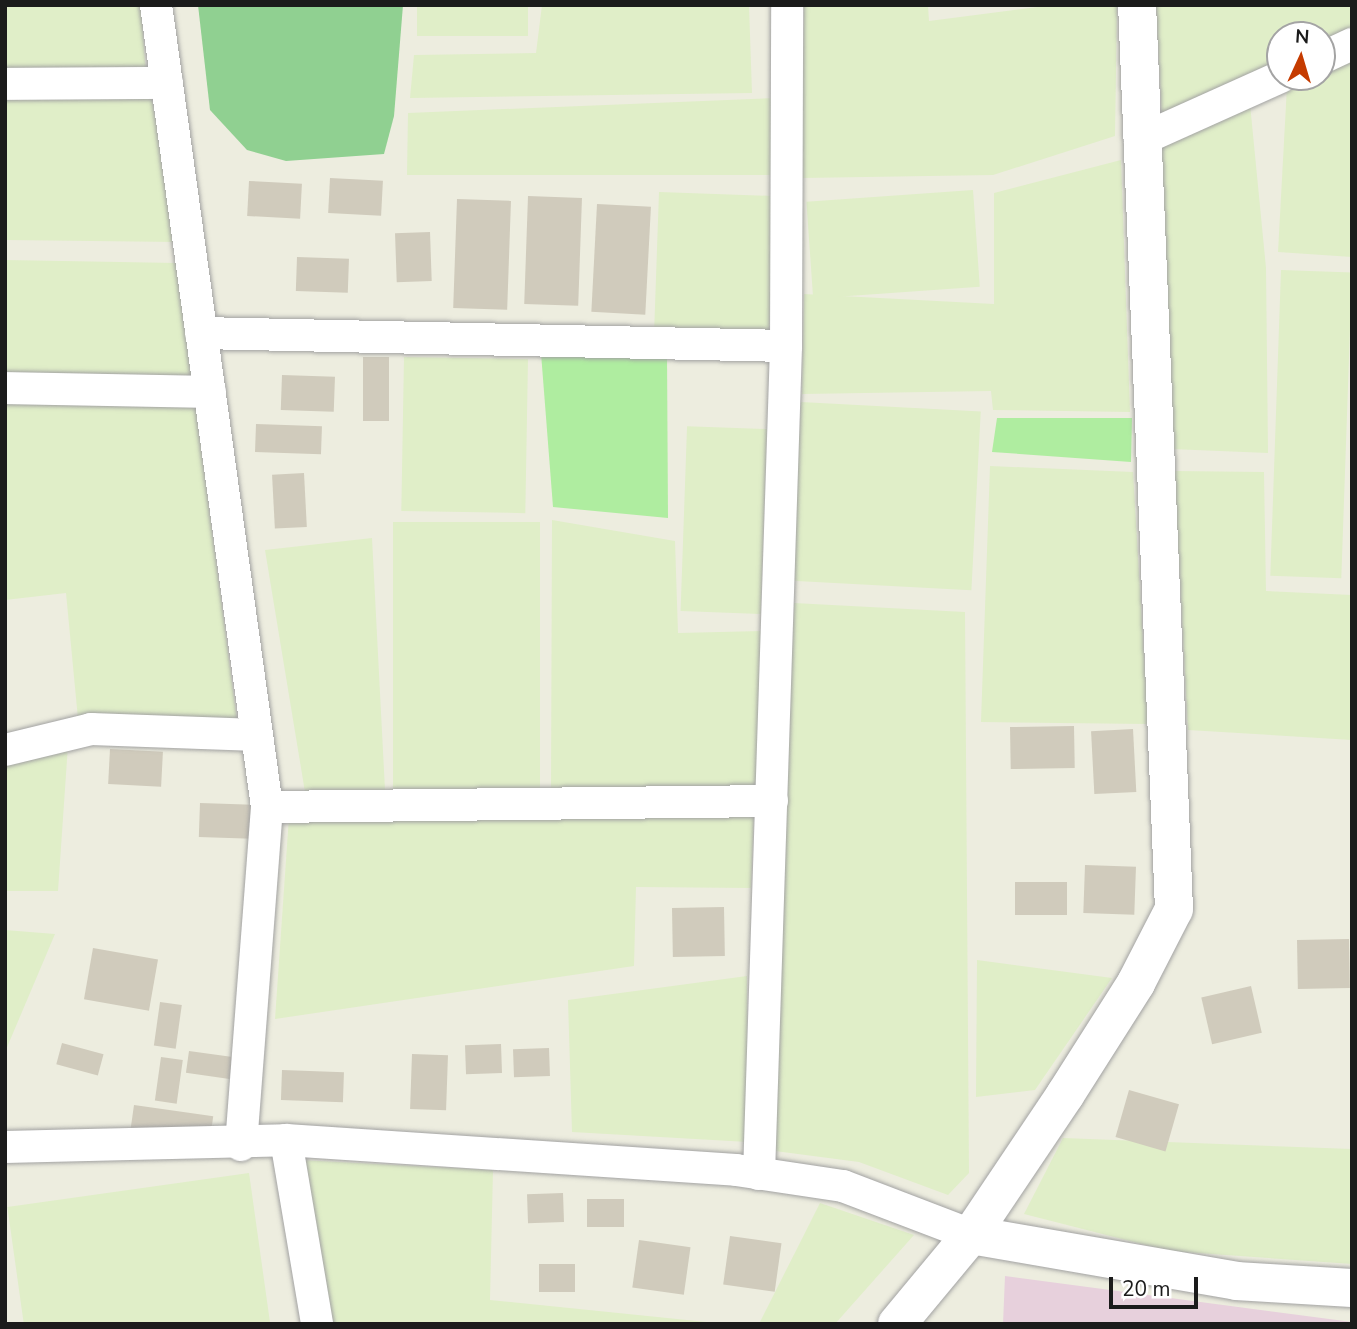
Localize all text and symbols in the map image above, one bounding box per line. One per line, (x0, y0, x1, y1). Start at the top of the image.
north arrow (1266, 21, 1336, 91)
text: N (1294, 24, 1310, 51)
scale bar (1112, 1262, 1201, 1306)
text: 20 m (1122, 1275, 1171, 1303)

